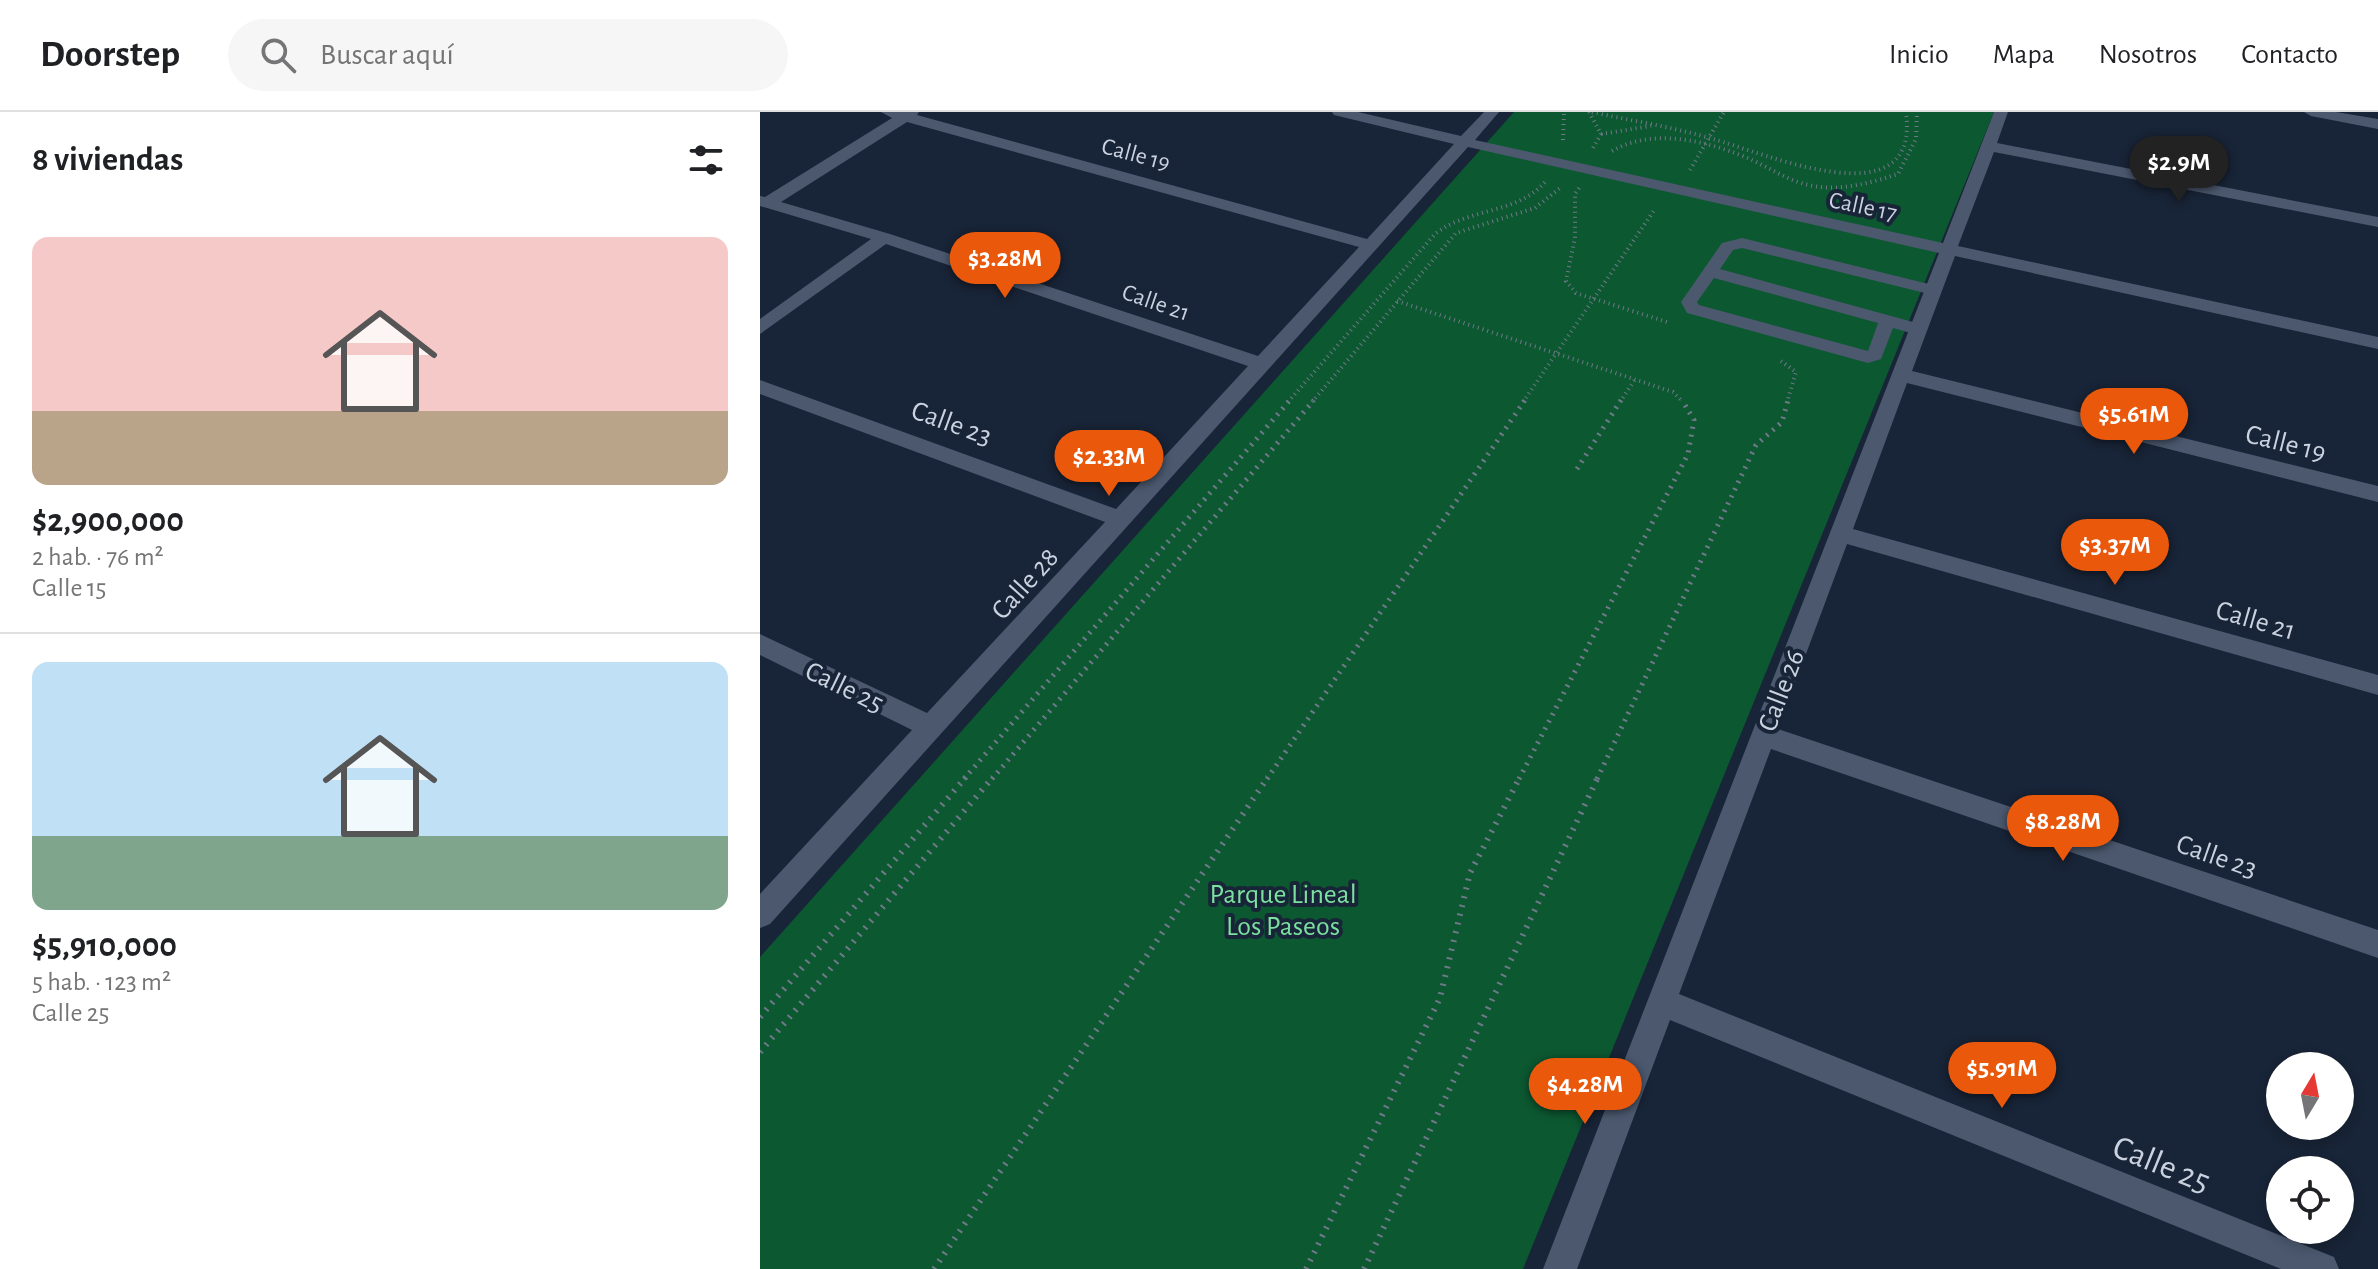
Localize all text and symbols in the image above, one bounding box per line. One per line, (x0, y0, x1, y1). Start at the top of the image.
search box (228, 19, 788, 91)
icon: search (256, 33, 300, 77)
text: Doorstep (40, 36, 180, 74)
text: Buscar aquí (320, 40, 454, 70)
text: Inicio (1889, 41, 1949, 69)
text: Mapa (1993, 41, 2055, 69)
text: Nosotros (2099, 41, 2197, 69)
text: Contacto (2241, 41, 2338, 69)
street label: Calle 19 (1099, 134, 1173, 176)
pin: $2.9M (2123, 136, 2235, 204)
icon: filters (684, 138, 728, 182)
text: 8 viviendas (32, 143, 183, 177)
text: $2.9M (2147, 149, 2211, 175)
street label: Calle 17 (1827, 188, 1899, 226)
pin: $3.28M (940, 232, 1070, 300)
text: $3.28M (968, 245, 1042, 271)
street label: Calle 21 (1119, 280, 1192, 326)
icon: home (308, 289, 452, 433)
pin: $5.61M (2069, 388, 2199, 456)
street label: Calle 23 (907, 397, 995, 451)
text: $5.61M (2098, 401, 2170, 427)
street label: Calle 19 (2243, 420, 2329, 467)
pin: $2.33M (1044, 430, 1174, 498)
text: $2.33M (1072, 443, 1146, 469)
text: $2,900,000 (32, 504, 184, 538)
pin: $3.37M (2050, 519, 2180, 587)
text: $3.37M (2079, 532, 2151, 558)
street label: Calle 28 (987, 543, 1064, 625)
text: 2 hab. · 76 m² (32, 544, 164, 570)
text: Calle 15 (32, 575, 106, 601)
street label: Calle 21 (2213, 596, 2298, 646)
street label: Calle 26 (1754, 646, 1810, 735)
street label: Calle 25 (801, 657, 888, 719)
icon: home (308, 714, 452, 858)
pin: $8.28M (1998, 795, 2128, 863)
text: $8.28M (2025, 808, 2101, 834)
street label: Calle 23 (2172, 830, 2260, 884)
park label: Parque Lineal Los Paseos (1209, 881, 1357, 941)
text: $5,910,000 (32, 929, 177, 963)
text: 5 hab. · 123 m² (32, 969, 171, 995)
text: Calle 25 (32, 1000, 109, 1026)
pin: $5.91M (1937, 1042, 2067, 1110)
north arrow (2266, 1052, 2354, 1140)
map controls (2266, 1052, 2354, 1244)
text: $5.91M (1966, 1055, 2038, 1081)
pin: $4.28M (1520, 1058, 1650, 1126)
text: $4.28M (1547, 1071, 1623, 1097)
street label: Calle 25 (2108, 1130, 2215, 1200)
button: locate (2266, 1156, 2354, 1244)

